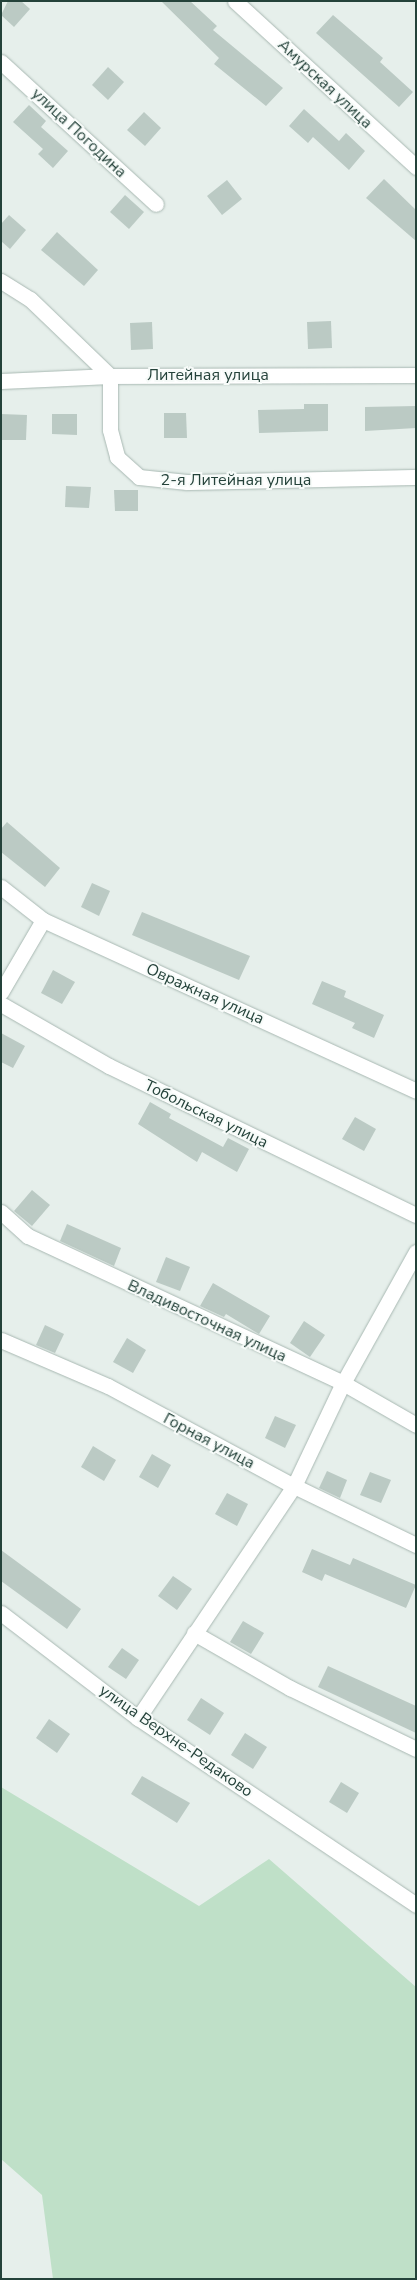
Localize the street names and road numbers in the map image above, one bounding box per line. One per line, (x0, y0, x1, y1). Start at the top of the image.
street label: Амурская улица (274, 35, 376, 133)
street label: улица Погодина (28, 84, 130, 182)
street label: Литейная улица (147, 365, 269, 385)
street label: 2-я Литейная улица (161, 470, 311, 490)
street label: Овражная улица (143, 959, 267, 1029)
street label: Тобольская улица (141, 1076, 271, 1152)
street label: Владивосточная улица (124, 1276, 290, 1366)
street label: Горная улица (160, 1409, 258, 1473)
street label: улица Верхне-Редаково (96, 1681, 256, 1801)

